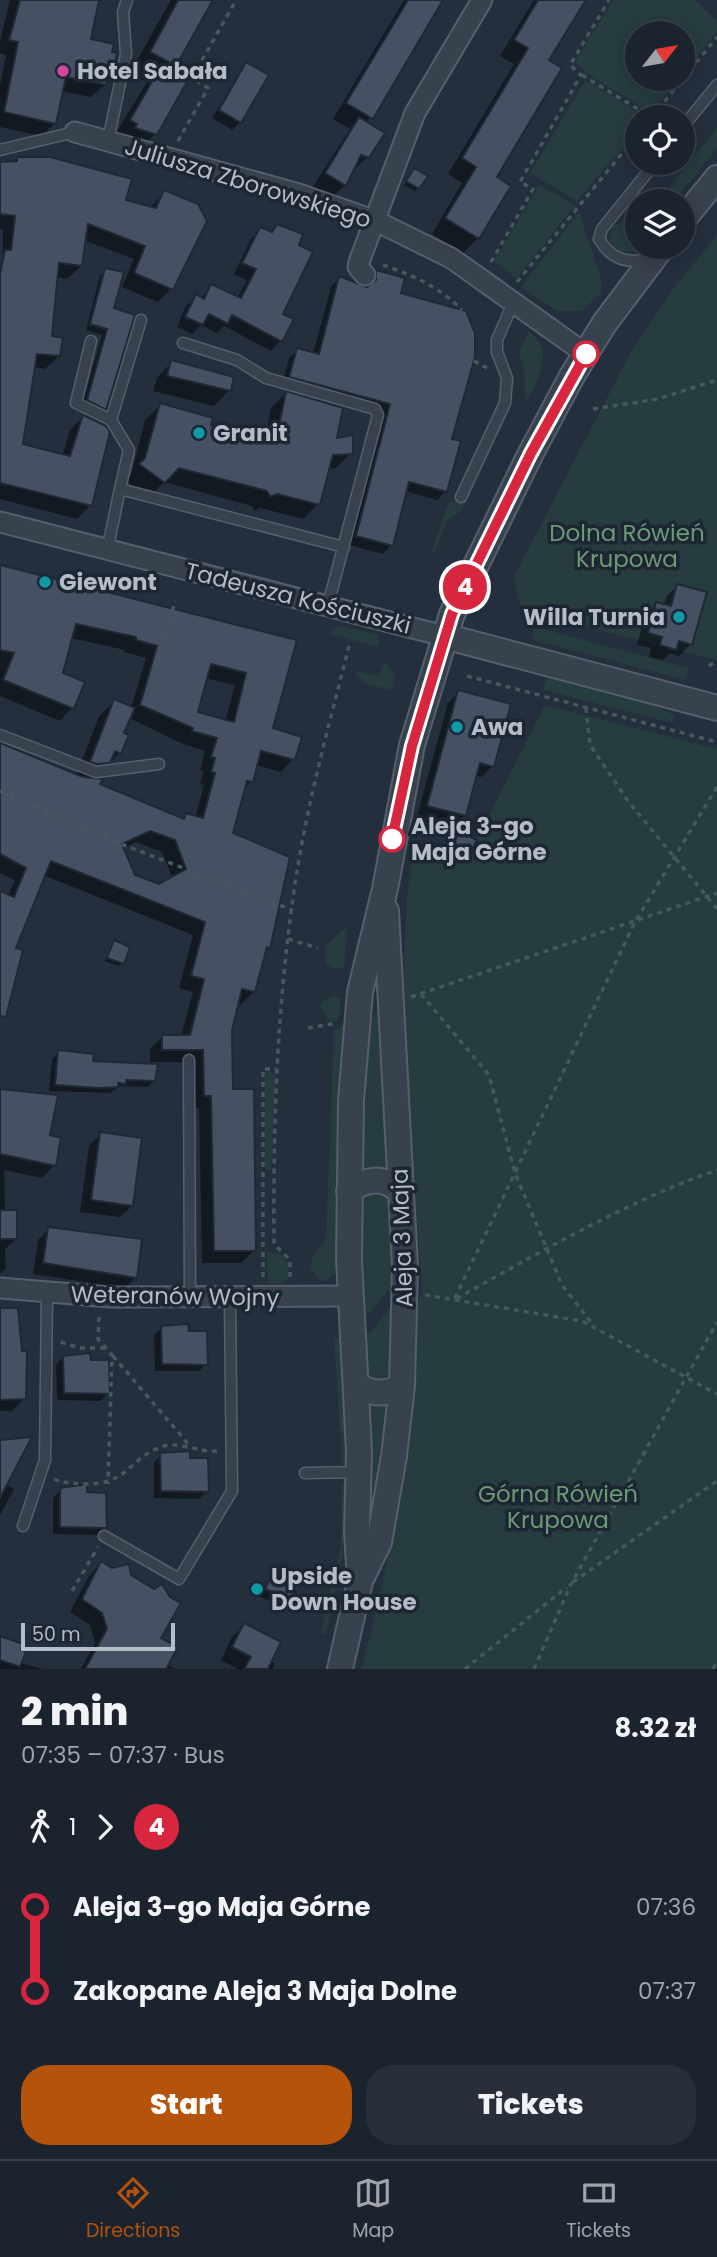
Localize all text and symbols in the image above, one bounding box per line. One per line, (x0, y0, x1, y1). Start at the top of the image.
north arrow (625, 21, 695, 91)
map controls (625, 21, 695, 259)
place label: Hotel Sabała (77, 55, 228, 87)
marker: Hotel Sabała (55, 63, 71, 79)
button: locate (625, 105, 695, 175)
street label: Juliusza Zborowskiego (121, 130, 375, 236)
button: layers (625, 189, 695, 259)
unlabelled marker (573, 341, 599, 367)
place label: Granit (213, 417, 288, 449)
marker: Granit (191, 425, 207, 441)
park label: Dolna Rówień Krupowa (549, 517, 705, 575)
street label: Tadeusza Kościuszki (182, 554, 414, 642)
line badge: 4 (442, 564, 488, 610)
place label: Giewont (59, 566, 157, 598)
text: 4 (457, 570, 473, 603)
marker: Giewont (37, 574, 53, 590)
place label: Willa Turnia (523, 601, 665, 633)
marker: Willa Turnia (671, 609, 687, 625)
place label: Awa (471, 711, 524, 743)
marker: Awa (449, 719, 465, 735)
place label: Aleja 3-go Maja Górne (411, 810, 547, 868)
marker: Aleja 3-go Maja Górne (379, 826, 405, 852)
street label: Aleja 3 Maja (384, 1168, 420, 1308)
street label: Weteranów Wojny (71, 1278, 280, 1314)
park label: Górna Rówień Krupowa (478, 1478, 638, 1536)
place label: Upside Down House (271, 1560, 417, 1618)
marker: Upside Down House (249, 1581, 265, 1597)
scale bar (21, 1620, 175, 1652)
text: 50 m (32, 1621, 81, 1648)
text: 2 min (21, 1685, 128, 1738)
text: 8.32 zł (614, 1710, 696, 1746)
text: 07:35 – 07:37 · Bus (21, 1739, 225, 1771)
icon: walk (21, 1808, 59, 1846)
icon: forward (86, 1808, 124, 1846)
text: 4 (148, 1810, 165, 1843)
text: 1 (69, 1811, 76, 1843)
text: Aleja 3-go Maja Górne (73, 1889, 371, 1925)
text: 07:36 (636, 1891, 696, 1923)
text: Zakopane Aleja 3 Maja Dolne (73, 1973, 457, 2009)
text: 07:37 (638, 1975, 696, 2007)
button: Start (21, 2065, 352, 2145)
button: Tickets (366, 2065, 696, 2145)
tab: Directions (86, 2174, 180, 2245)
tab: Map (352, 2174, 394, 2245)
tab: Tickets (566, 2174, 631, 2245)

